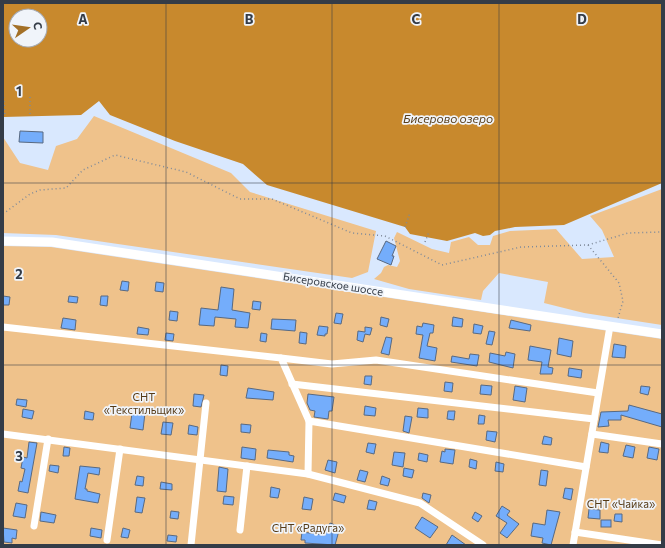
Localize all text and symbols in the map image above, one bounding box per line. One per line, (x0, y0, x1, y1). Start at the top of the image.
north arrow (8, 8, 48, 48)
text: A (78, 11, 88, 27)
text: B (245, 11, 254, 27)
text: C (412, 11, 421, 27)
text: D (577, 11, 587, 27)
text: С (31, 21, 46, 31)
text: 1 (16, 83, 22, 99)
water label: Бисерово озеро (403, 111, 493, 125)
text: 2 (15, 266, 23, 282)
street label: Бисеровское шоссе (282, 269, 384, 298)
park label: СНТ «Текстильщик» (104, 390, 184, 416)
text: 3 (15, 448, 23, 464)
park label: СНТ «Чайка» (587, 497, 655, 510)
park label: СНТ «Радуга» (272, 521, 344, 534)

